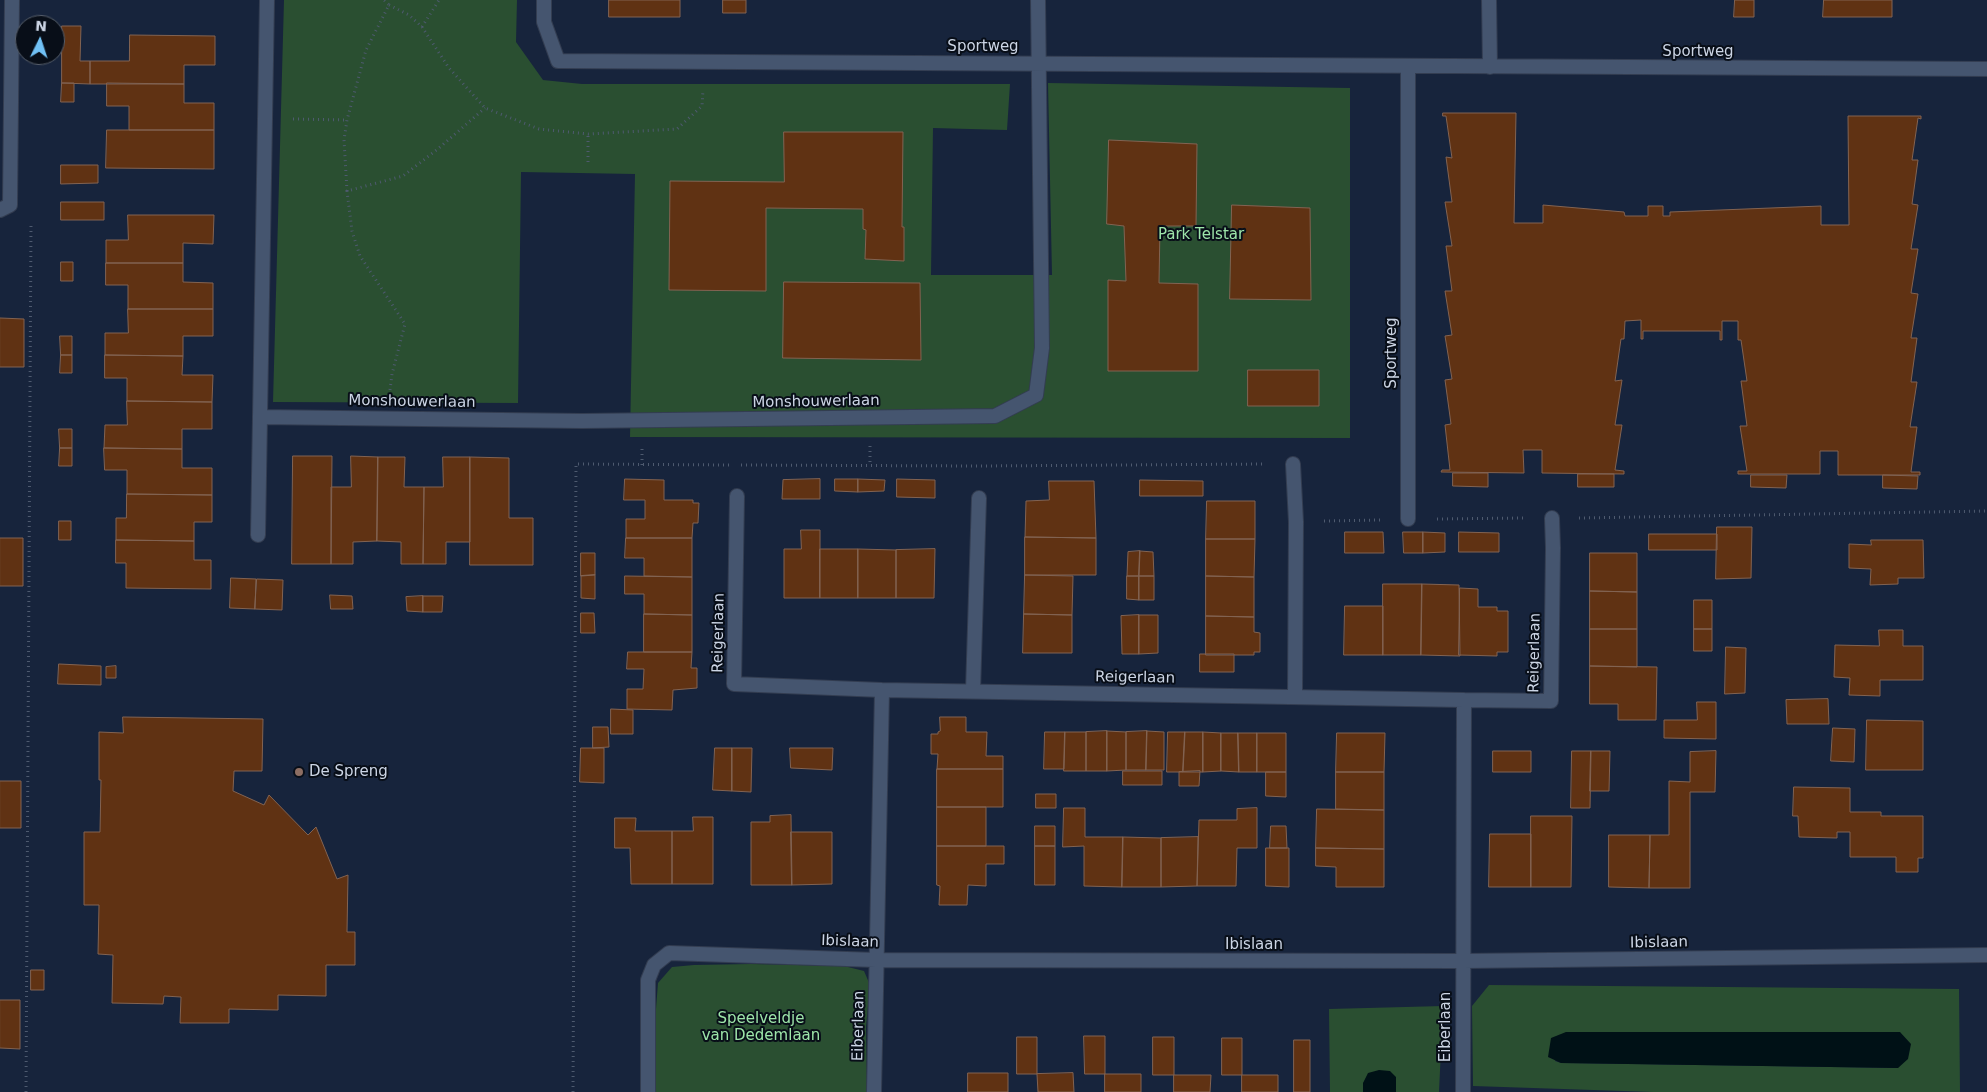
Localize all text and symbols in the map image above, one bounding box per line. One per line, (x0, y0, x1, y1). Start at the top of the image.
north arrow (15, 15, 65, 65)
text: N (35, 18, 47, 34)
street label: Sportweg (947, 38, 1019, 56)
street label: Sportweg (1662, 43, 1734, 61)
park label: Park Telstar (1158, 226, 1244, 244)
street label: Sportweg (1383, 317, 1401, 389)
street label: Monshouwerlaan (348, 392, 476, 412)
street label: Monshouwerlaan (752, 392, 880, 412)
street label: Reigerlaan (709, 593, 729, 673)
street label: Reigerlaan (1525, 613, 1545, 693)
street label: Reigerlaan (1095, 668, 1175, 688)
place label: De Spreng (309, 763, 388, 781)
marker: De Spreng (293, 766, 305, 778)
street label: Ibislaan (821, 932, 879, 952)
street label: Ibislaan (1630, 933, 1688, 953)
street label: Ibislaan (1225, 936, 1283, 954)
street label: Eiberlaan (849, 991, 869, 1061)
street label: Eiberlaan (1437, 992, 1455, 1062)
park label: Speelveldje van Dedemlaan (702, 1010, 820, 1045)

